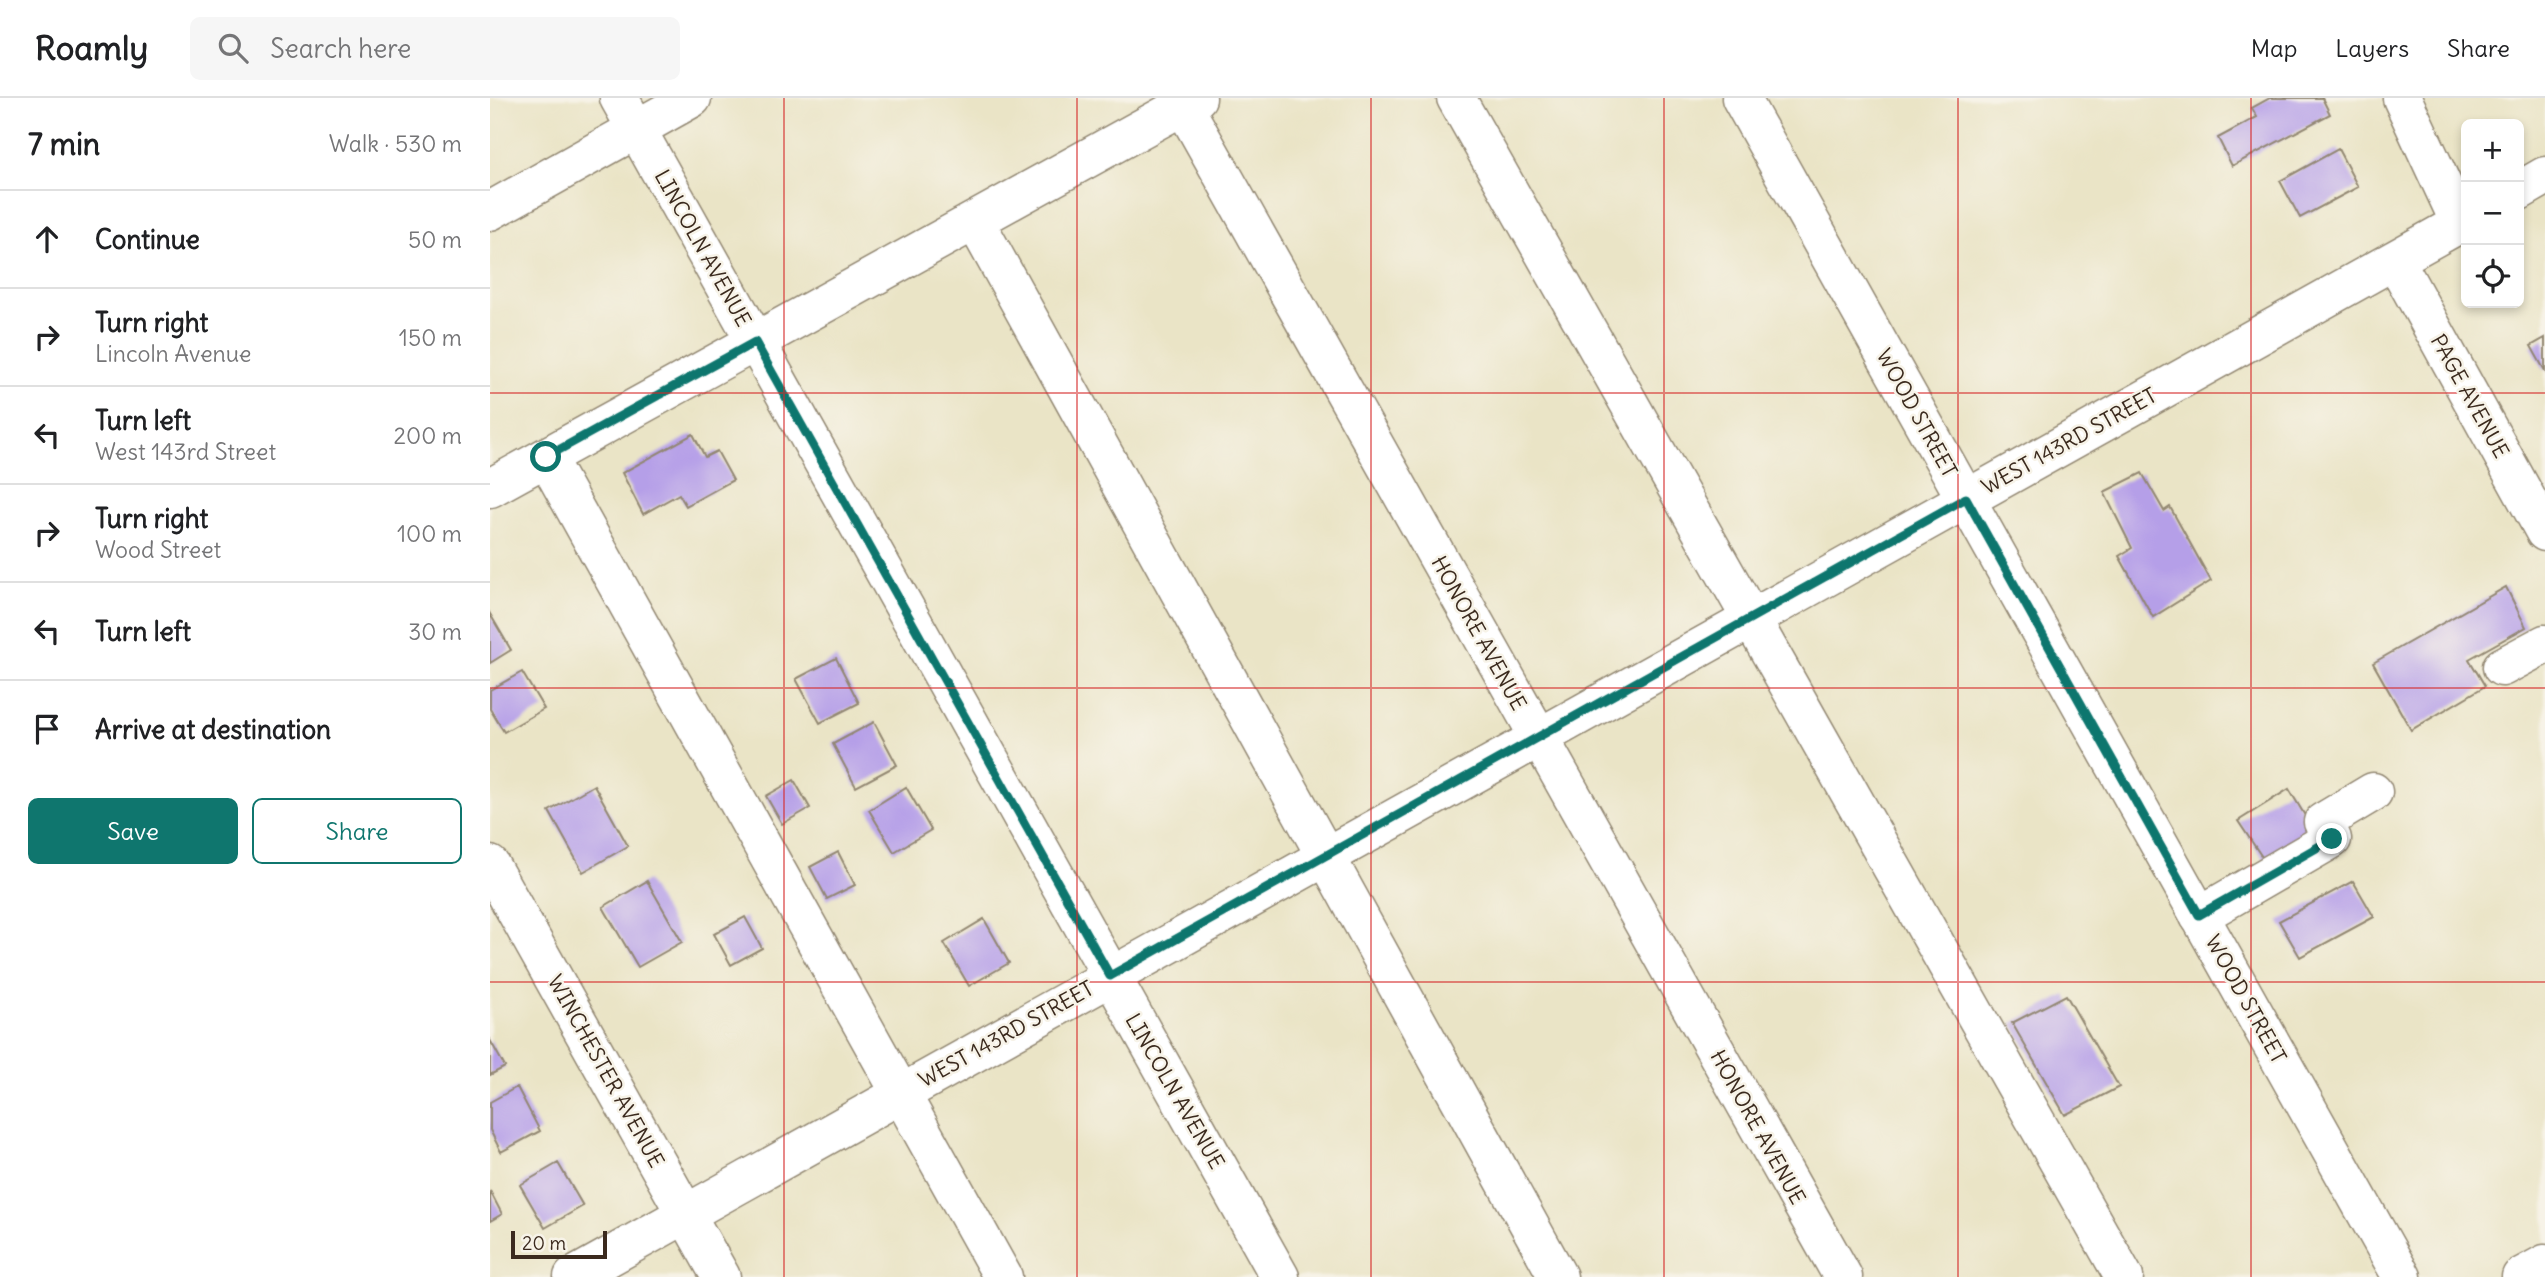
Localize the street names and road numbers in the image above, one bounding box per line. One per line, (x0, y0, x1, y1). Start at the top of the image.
street label: LINCOLN AVENUE (649, 165, 757, 331)
street label: PAGE AVENUE (2425, 329, 2515, 463)
street label: WOOD STREET (1871, 344, 1963, 482)
street label: WEST 143RD STREET (1977, 382, 2161, 500)
street label: HONORE AVENUE (1425, 551, 1533, 715)
street label: WOOD STREET (2200, 930, 2292, 1068)
street label: WINCHESTER AVENUE (542, 970, 670, 1172)
street label: WEST 143RD STREET (914, 975, 1098, 1093)
street label: LINCOLN AVENUE (1120, 1008, 1230, 1174)
street label: HONORE AVENUE (1704, 1045, 1812, 1209)

